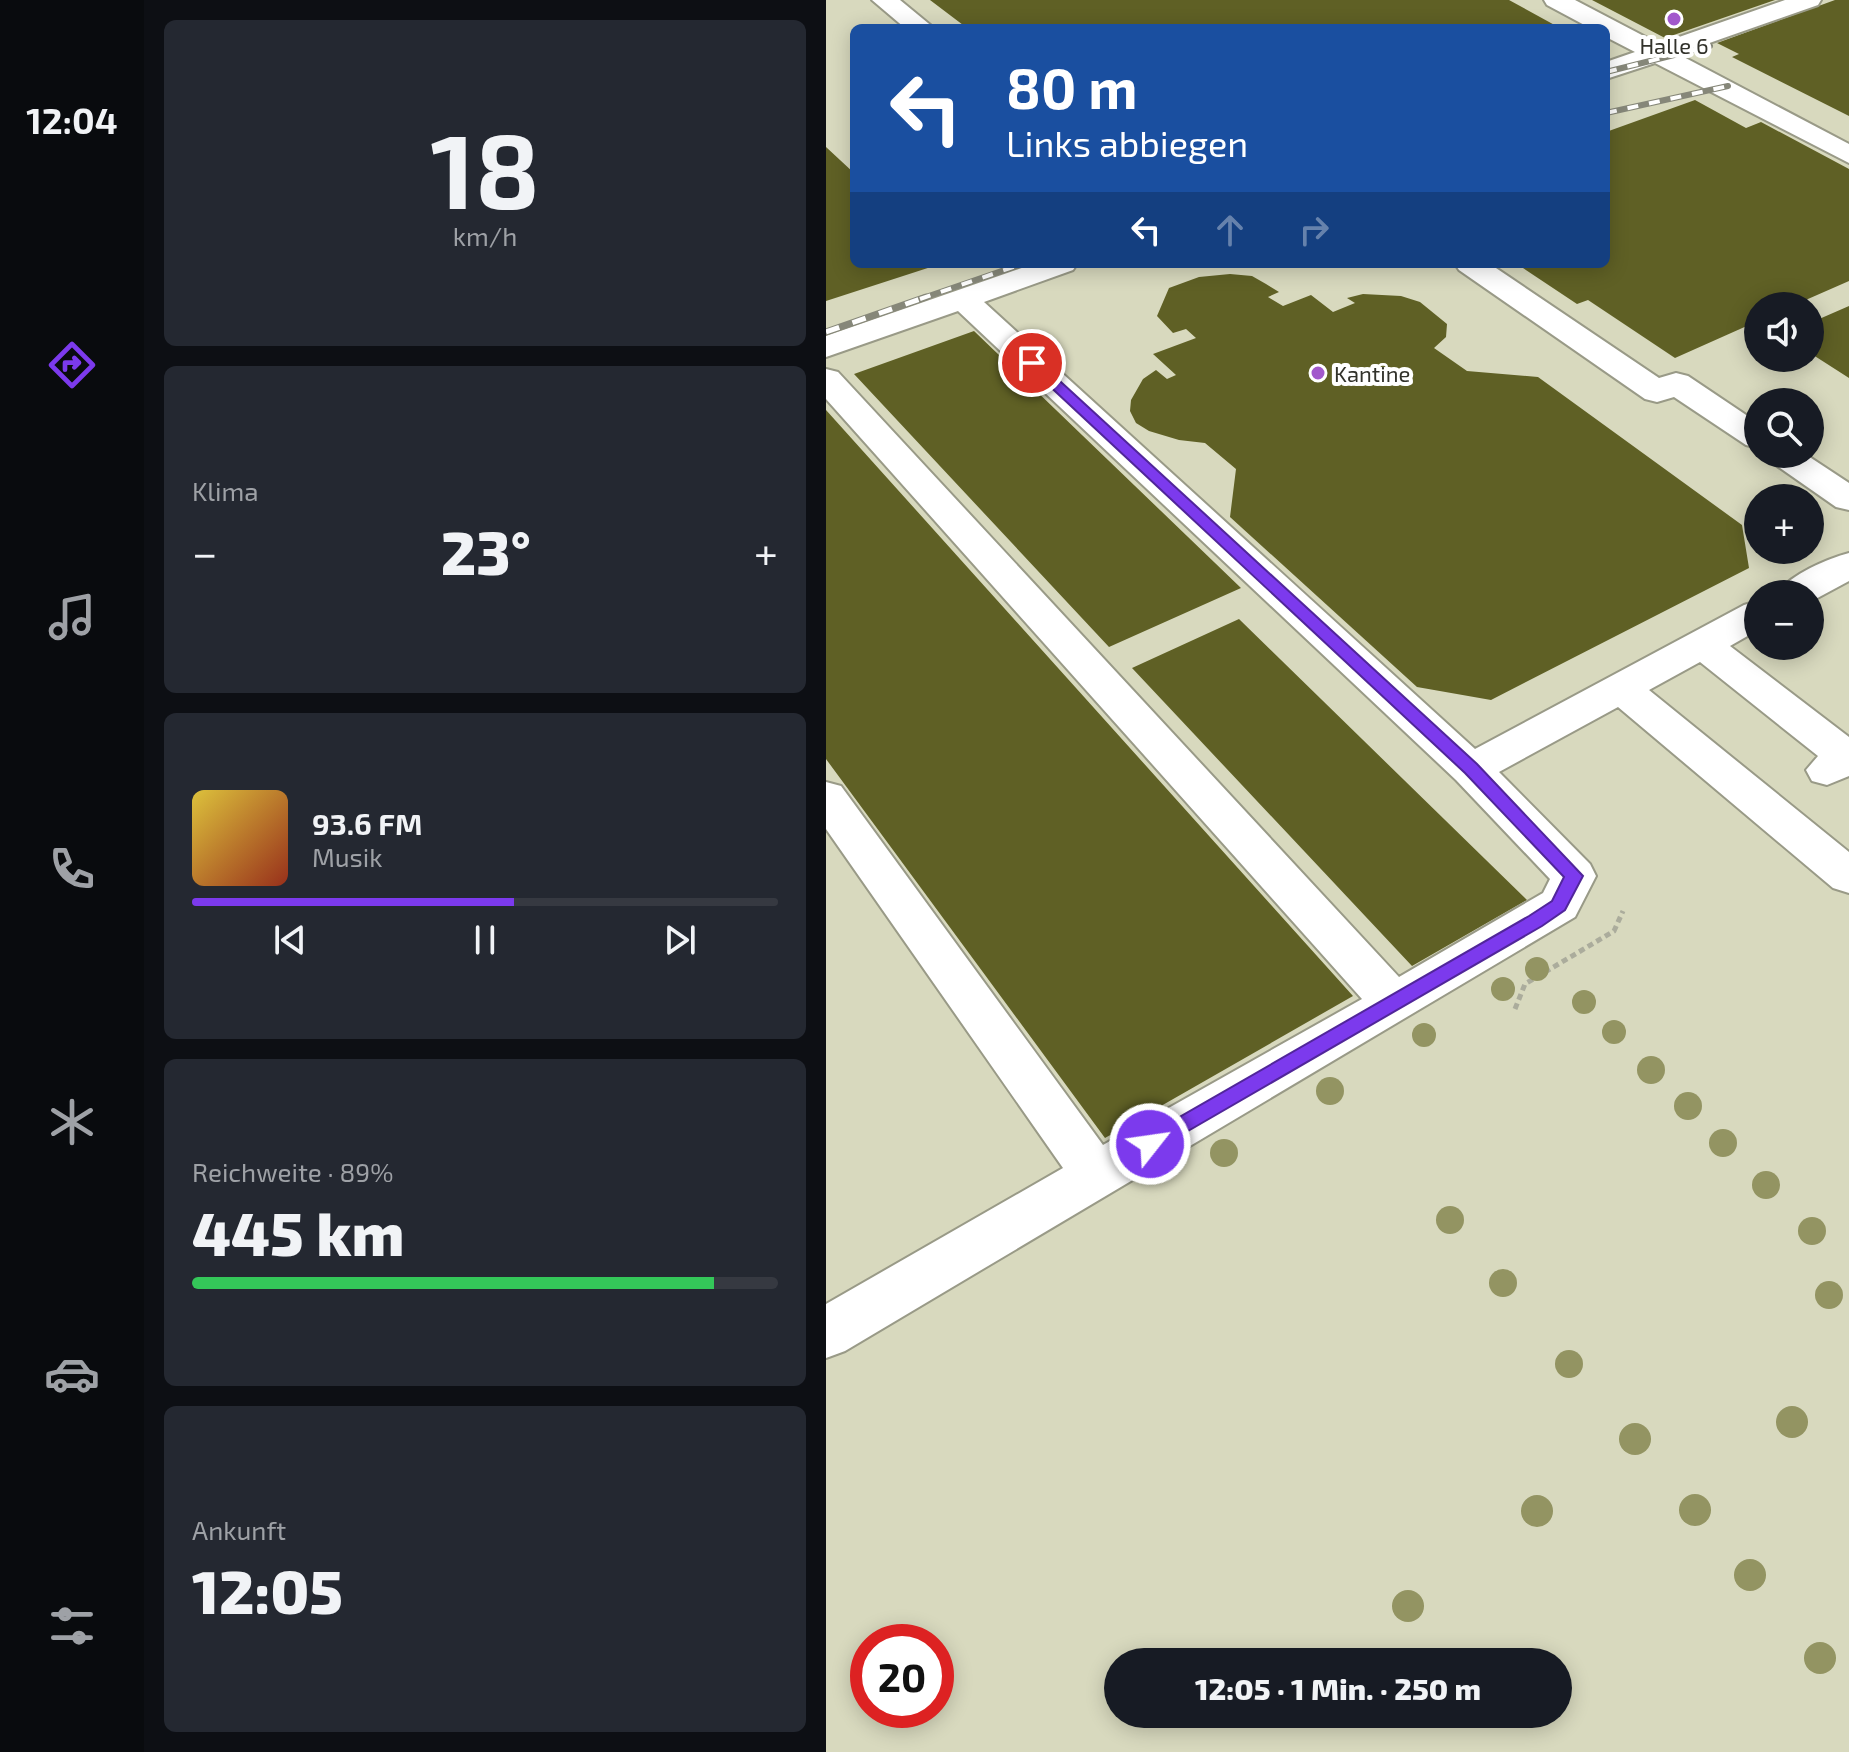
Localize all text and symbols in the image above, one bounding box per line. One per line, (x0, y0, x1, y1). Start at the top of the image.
marker: Halle 6 (1665, 10, 1683, 28)
place label: Halle 6 (1639, 32, 1709, 58)
text: 80 m (1006, 53, 1138, 120)
icon: left (874, 56, 978, 160)
text: 12:04 (26, 98, 118, 141)
text: 18 (430, 105, 540, 230)
text: Links abbiegen (1006, 121, 1248, 164)
icon: left (1124, 208, 1168, 252)
icon: ahead (1208, 208, 1252, 252)
icon: right (1292, 208, 1336, 252)
text: km/h (453, 220, 517, 251)
map controls (1744, 292, 1824, 660)
button: sound (1744, 292, 1824, 372)
pin (998, 329, 1066, 397)
icon: directions (44, 337, 100, 393)
icon: arrive (1010, 341, 1054, 385)
place label: Kantine (1334, 360, 1410, 386)
marker: Kantine (1309, 364, 1327, 382)
button: search (1744, 388, 1824, 468)
text: Klima (192, 475, 259, 506)
button: + (1744, 484, 1824, 564)
text: 23° (441, 515, 531, 587)
text: − (192, 525, 218, 578)
text: + (754, 525, 778, 578)
button: − (1744, 580, 1824, 660)
icon: music (44, 589, 100, 645)
text: 93.6 FM (312, 805, 422, 841)
icon: phone (44, 841, 100, 897)
text: Musik (312, 841, 383, 872)
icon: previous (268, 918, 312, 962)
icon: pause (463, 918, 507, 962)
icon: next (658, 918, 702, 962)
icon: climate (44, 1094, 100, 1150)
position arrow (1108, 1102, 1192, 1186)
text: Reichweite · 89% (192, 1156, 393, 1187)
text: 445 km (192, 1196, 404, 1268)
icon: car (44, 1346, 100, 1402)
text: Ankunft (192, 1514, 286, 1545)
text: 12:05 (192, 1554, 343, 1626)
icon: filters (44, 1598, 100, 1654)
speed limit sign: 20 (850, 1624, 954, 1728)
text: 12:05 · 1 Min. · 250 m (1195, 1670, 1481, 1706)

